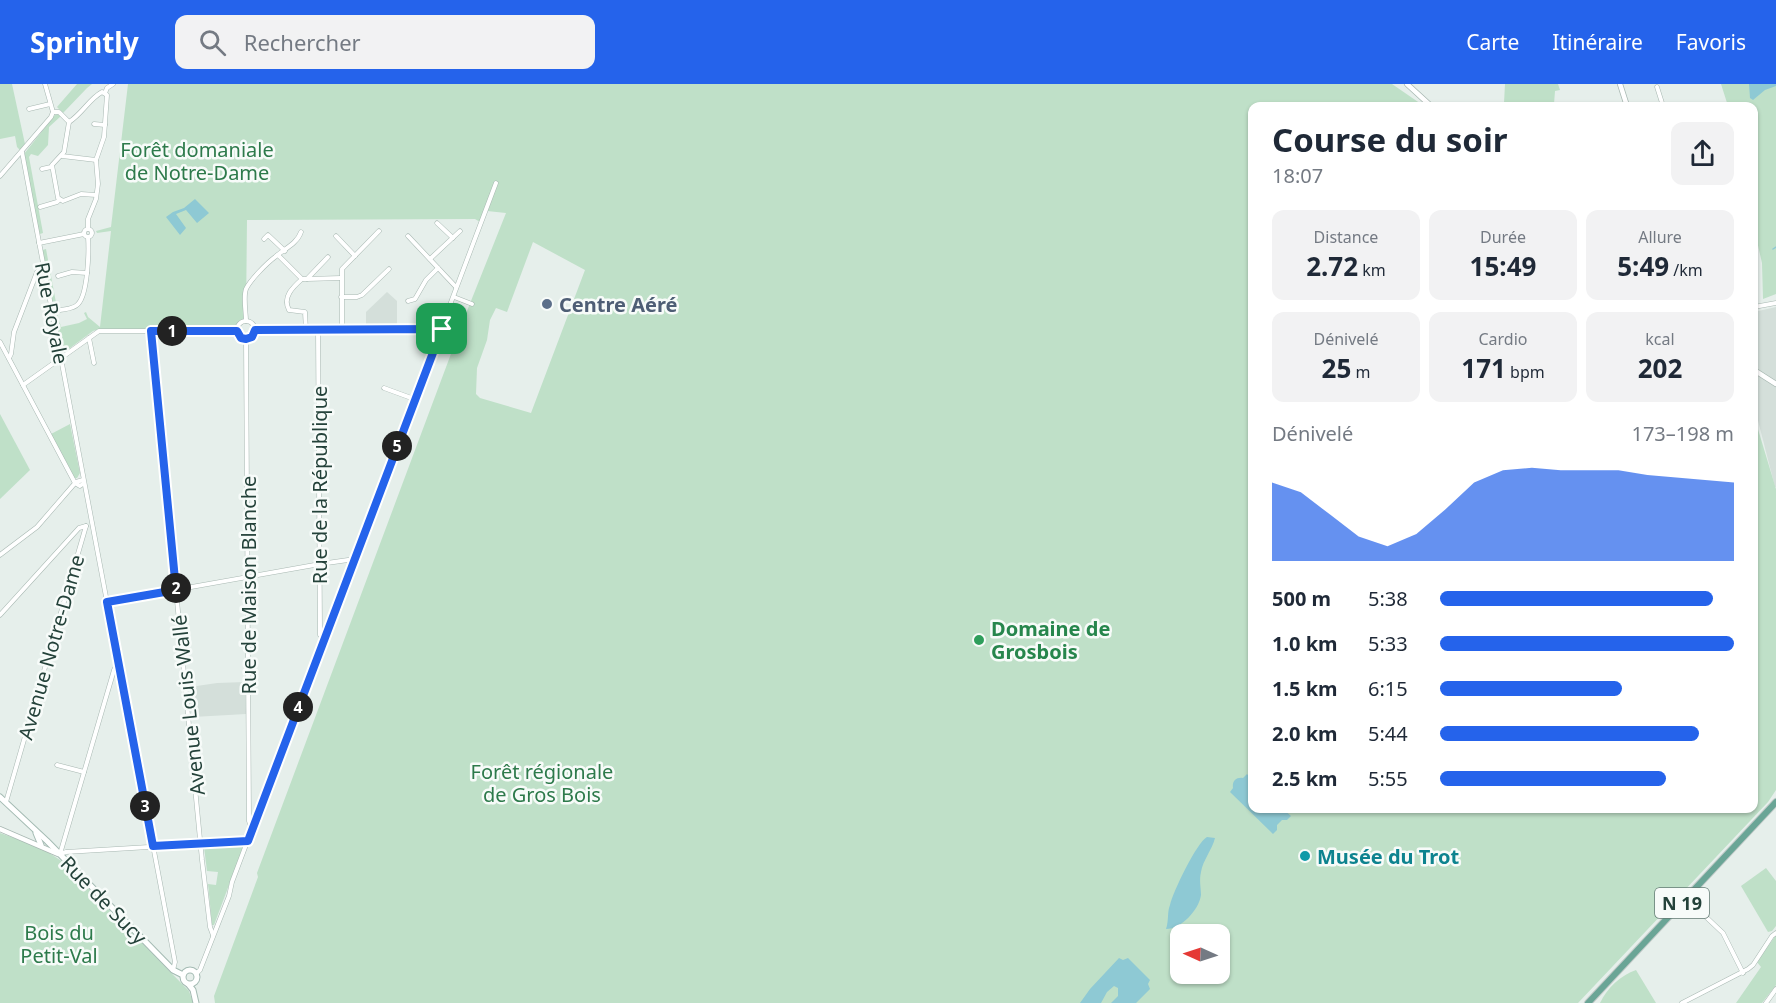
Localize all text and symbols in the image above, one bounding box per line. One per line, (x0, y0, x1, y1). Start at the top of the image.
search box (175, 15, 595, 69)
text: Sprintly (30, 23, 139, 61)
icon: search (196, 26, 229, 59)
text: Rechercher (244, 27, 361, 57)
text: Carte (1466, 28, 1519, 56)
text: Itinéraire (1552, 28, 1643, 56)
text: Favoris (1676, 28, 1746, 56)
text: Course du soir (1272, 117, 1508, 162)
button: share (1671, 122, 1734, 185)
park label: Forêt domaniale de Notre-Dame (120, 136, 274, 186)
text: 18:07 (1272, 162, 1323, 189)
text: Distance (1314, 226, 1378, 248)
text: Durée (1480, 226, 1526, 248)
text: Allure (1638, 226, 1682, 248)
text: 2.72 (1306, 248, 1358, 284)
text: 15:49 (1470, 248, 1536, 284)
text: 5:49 (1617, 248, 1669, 284)
text: km (1358, 259, 1386, 281)
text: /km (1669, 259, 1703, 281)
street label: Rue Royale (29, 260, 75, 366)
place label: Centre Aéré (559, 291, 677, 318)
marker: Centre Aéré (540, 297, 554, 311)
pin (416, 303, 467, 354)
icon: arrive (425, 312, 458, 345)
pin: 1 (157, 316, 187, 346)
text: 1 (167, 320, 177, 342)
text: Dénivelé (1313, 328, 1379, 350)
text: Cardio (1478, 328, 1528, 350)
text: kcal (1645, 328, 1675, 350)
text: 25 (1322, 350, 1351, 386)
text: 171 (1461, 350, 1506, 386)
text: 202 (1638, 350, 1682, 386)
text: m (1351, 361, 1370, 383)
text: bpm (1506, 361, 1545, 383)
street label: Rue de la République (306, 386, 333, 584)
text: Dénivelé (1272, 420, 1353, 447)
text: 173–198 m (1631, 420, 1734, 447)
pin: 5 (382, 431, 412, 461)
text: 5 (392, 435, 402, 457)
street label: Rue de Maison Blanche (235, 476, 262, 694)
street label: Avenue Notre-Dame (12, 551, 90, 743)
pin: 2 (161, 573, 191, 603)
text: 2 (171, 577, 181, 599)
text: 500 m (1272, 585, 1331, 612)
text: 5:38 (1368, 585, 1408, 612)
street label: Avenue Louis Wallé (165, 613, 211, 797)
place label: Domaine de Grosbois (991, 615, 1110, 665)
text: 1.0 km (1272, 630, 1338, 657)
text: 5:33 (1368, 630, 1408, 657)
marker: Domaine de Grosbois (972, 633, 986, 647)
text: 1.5 km (1272, 675, 1338, 702)
text: 6:15 (1368, 675, 1408, 702)
pin: 4 (283, 692, 313, 722)
text: 4 (293, 696, 303, 718)
text: 2.0 km (1272, 720, 1338, 747)
text: 5:44 (1368, 720, 1408, 747)
park label: Forêt régionale de Gros Bois (471, 758, 613, 808)
text: 2.5 km (1272, 765, 1338, 792)
text: 5:55 (1368, 765, 1408, 792)
pin: 3 (130, 791, 160, 821)
text: 3 (140, 795, 150, 817)
place label: Musée du Trot (1317, 843, 1459, 870)
marker: Musée du Trot (1298, 849, 1312, 863)
street label: Rue de Sucy (55, 850, 154, 951)
road number: N 19 (1655, 888, 1709, 918)
park label: Bois du Petit-Val (20, 919, 98, 969)
north arrow (1170, 924, 1230, 984)
map controls (1170, 924, 1230, 984)

